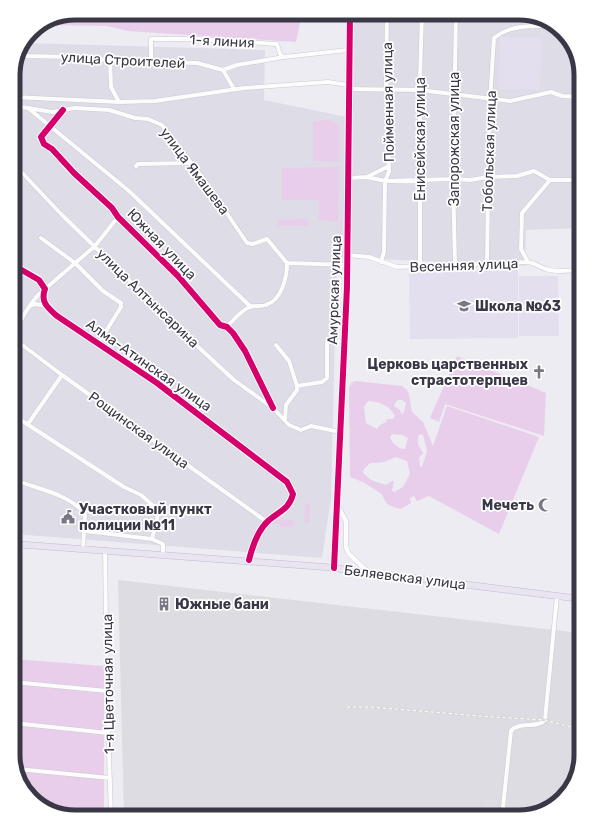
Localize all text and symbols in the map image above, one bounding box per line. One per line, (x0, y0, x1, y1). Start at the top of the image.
street label: 1-я линия (189, 31, 255, 52)
street label: Пойменная улица (379, 42, 398, 162)
street label: улица Строителей (60, 49, 186, 72)
street label: Запорожская улица (446, 72, 463, 206)
street label: Енисейская улица (412, 77, 429, 201)
street label: Тобольская улица (479, 90, 500, 212)
street label: улица Ямашева (156, 124, 233, 218)
street label: Южная улица (124, 205, 200, 283)
street label: Амурская улица (324, 235, 345, 345)
street label: улица Алтынсарина (93, 245, 202, 351)
street label: Весенняя улица (409, 255, 519, 276)
school or university icon: Школа №63 (456, 298, 472, 314)
place label: Школа №63 (475, 298, 561, 315)
street label: Алма-Атинская улица (83, 316, 215, 415)
place label: Церковь царственных страстотерпцев (367, 356, 529, 389)
church icon: Церковь царственных страстотерпцев (531, 364, 547, 380)
street label: Рощинская улица (85, 388, 192, 472)
place label: Мечеть (482, 497, 534, 514)
mosque icon: Мечеть (537, 497, 553, 513)
place label: Участковый пункт полиции №11 (79, 501, 212, 534)
public building icon: Участковый пункт полиции №11 (60, 509, 76, 525)
street label: Беляевская улица (343, 562, 467, 593)
building icon: Южные бани (156, 596, 172, 612)
place label: Южные бани (175, 596, 269, 613)
street label: 1-я Цветочная улица (99, 614, 118, 754)

